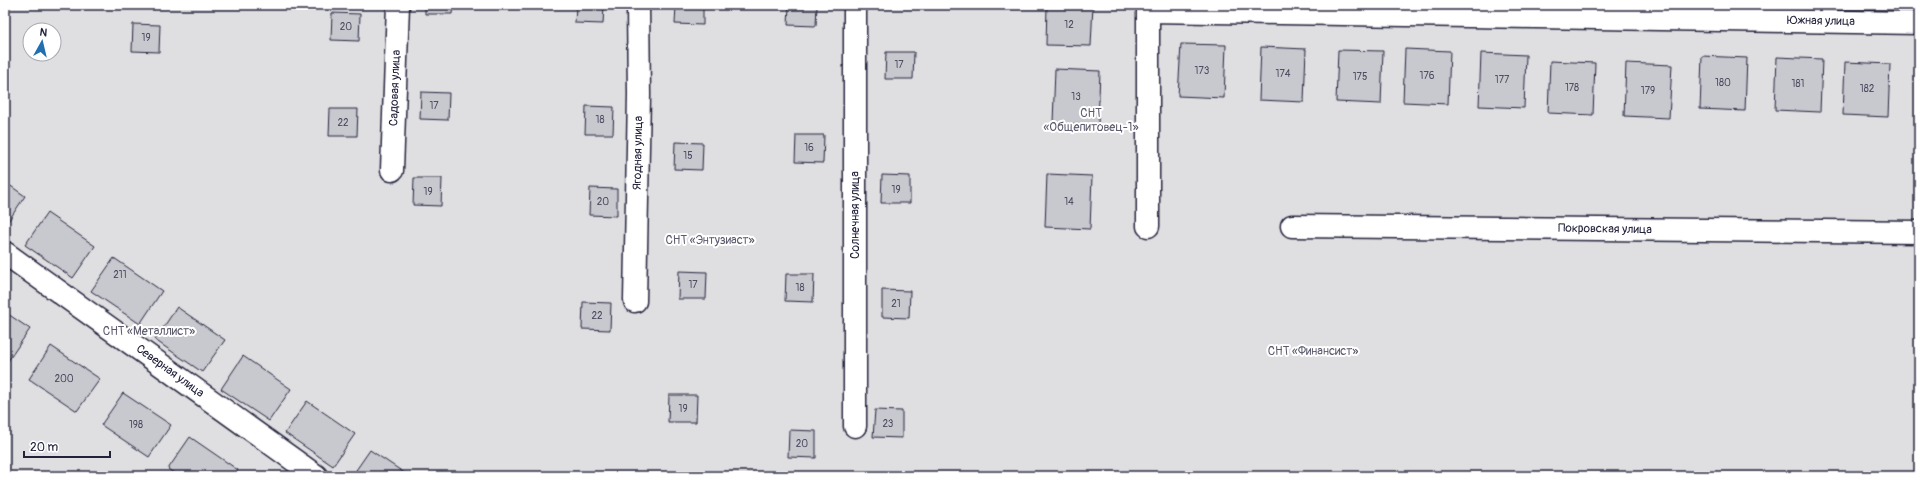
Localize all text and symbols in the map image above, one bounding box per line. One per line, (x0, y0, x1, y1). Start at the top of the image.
street label: Южная улица (1787, 13, 1855, 29)
house number: 12 (1064, 19, 1074, 31)
house number: 20 (340, 21, 352, 33)
north arrow (22, 22, 62, 62)
text: N (39, 26, 48, 40)
house number: 19 (141, 32, 151, 44)
street label: Садовая улица (386, 49, 404, 126)
house number: 17 (894, 59, 904, 71)
house number: 173 (1195, 65, 1210, 77)
house number: 174 (1276, 68, 1291, 80)
house number: 176 (1419, 70, 1435, 82)
house number: 175 (1353, 71, 1367, 83)
house number: 177 (1495, 74, 1510, 86)
house number: 180 (1715, 77, 1731, 89)
house number: 181 (1792, 78, 1805, 90)
house number: 178 (1565, 82, 1579, 94)
house number: 182 (1860, 83, 1875, 95)
house number: 179 (1641, 85, 1655, 97)
house number: 13 (1071, 91, 1081, 103)
house number: 17 (429, 100, 439, 112)
park label: СНТ «Общепитовец-1» (1043, 106, 1139, 135)
house number: 18 (596, 114, 604, 126)
street label: Ягодная улица (630, 115, 646, 190)
house number: 22 (337, 117, 349, 129)
house number: 16 (804, 142, 814, 154)
house number: 15 (683, 150, 693, 162)
street label: Солнечная улица (848, 171, 863, 259)
house number: 19 (891, 184, 901, 196)
house number: 19 (423, 186, 433, 198)
house number: 20 (597, 196, 609, 208)
house number: 14 (1064, 196, 1074, 208)
street label: Покровская улица (1558, 221, 1652, 237)
park label: СНТ «Энтузиаст» (665, 233, 755, 248)
house number: 211 (113, 269, 127, 281)
house number: 17 (688, 279, 698, 291)
house number: 18 (796, 282, 804, 294)
house number: 21 (891, 298, 901, 310)
house number: 22 (591, 310, 603, 322)
park label: СНТ «Металлист» (103, 324, 195, 339)
street label: Северная улица (133, 341, 207, 401)
park label: СНТ «Финансист» (1268, 344, 1358, 359)
house number: 200 (54, 373, 74, 385)
house number: 19 (678, 403, 688, 415)
house number: 23 (883, 418, 894, 430)
house number: 198 (129, 419, 143, 431)
scale bar (24, 433, 110, 459)
house number: 20 (796, 438, 808, 450)
text: 20 m (30, 440, 59, 455)

